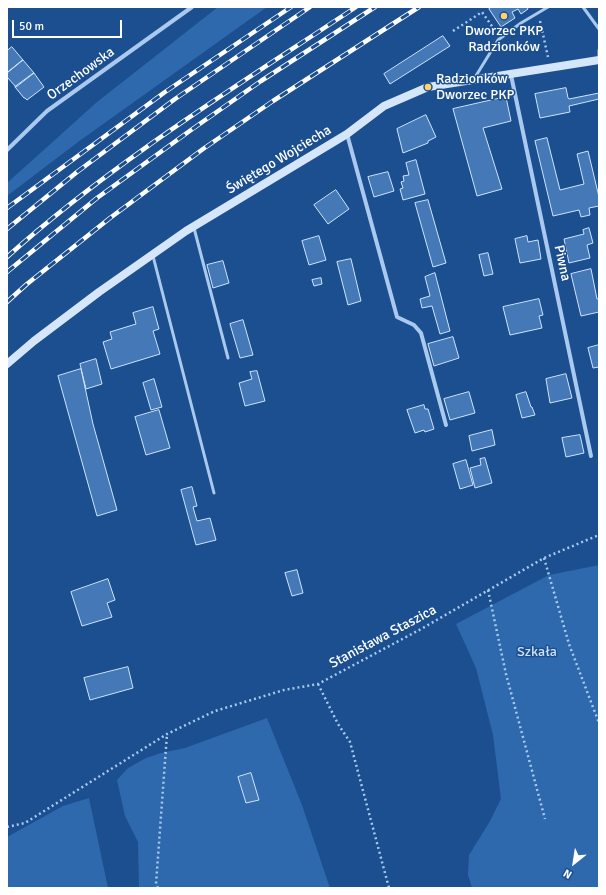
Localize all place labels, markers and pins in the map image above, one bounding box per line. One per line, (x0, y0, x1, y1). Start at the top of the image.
marker: Dworzec PKP Radzionków (499, 11, 509, 21)
place label: Dworzec PKP Radzionków (465, 23, 543, 56)
place label: Radzionków Dworzec PKP (436, 71, 515, 104)
marker: Radzionków Dworzec PKP (423, 82, 433, 92)

